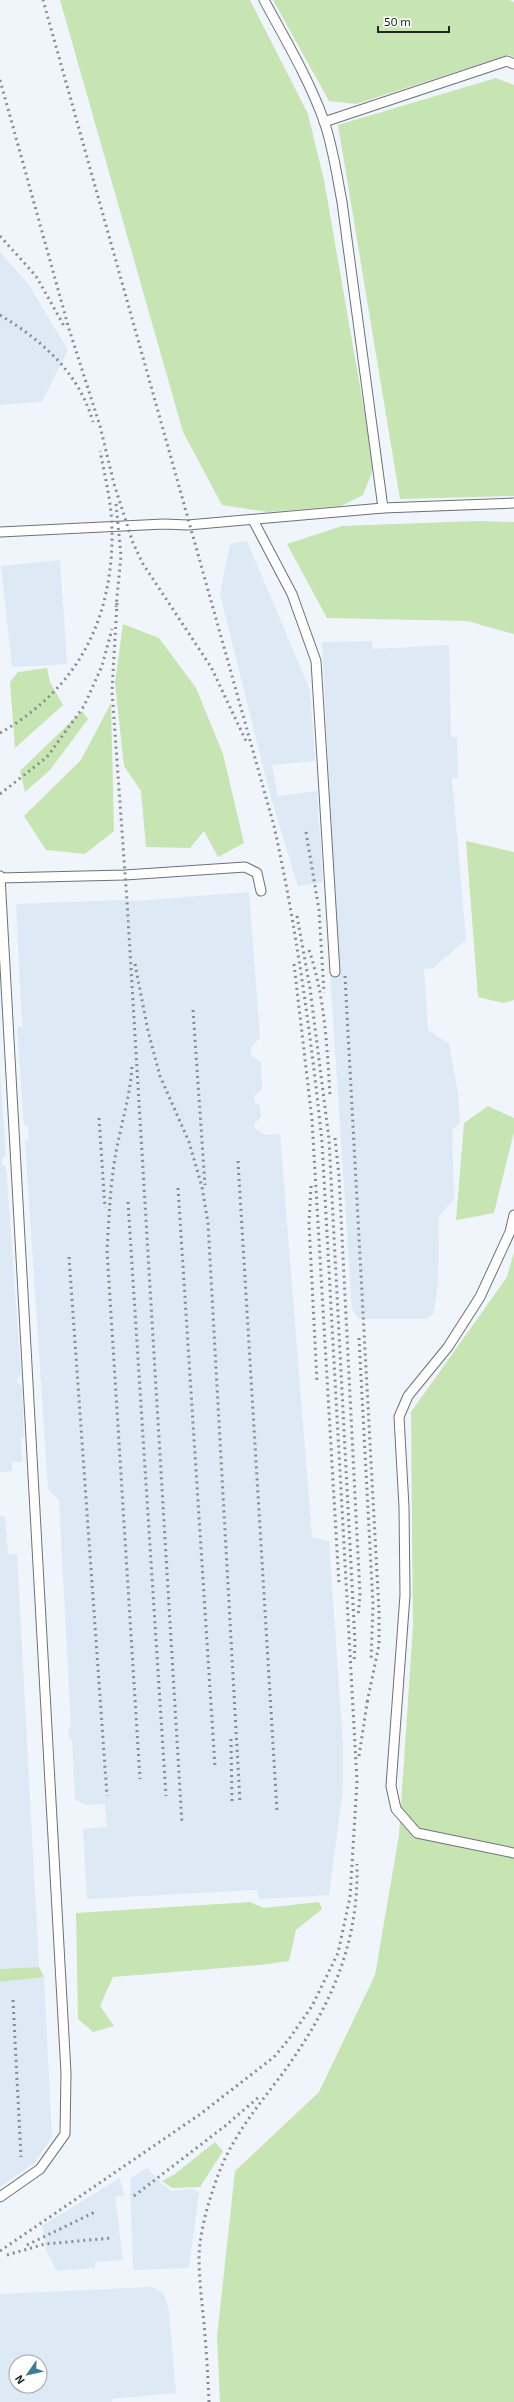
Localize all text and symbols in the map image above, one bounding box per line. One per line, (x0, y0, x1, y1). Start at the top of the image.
scale bar (378, 8, 449, 34)
text: 50 m (384, 14, 411, 28)
north arrow (8, 2354, 48, 2394)
text: N (12, 2373, 27, 2387)

